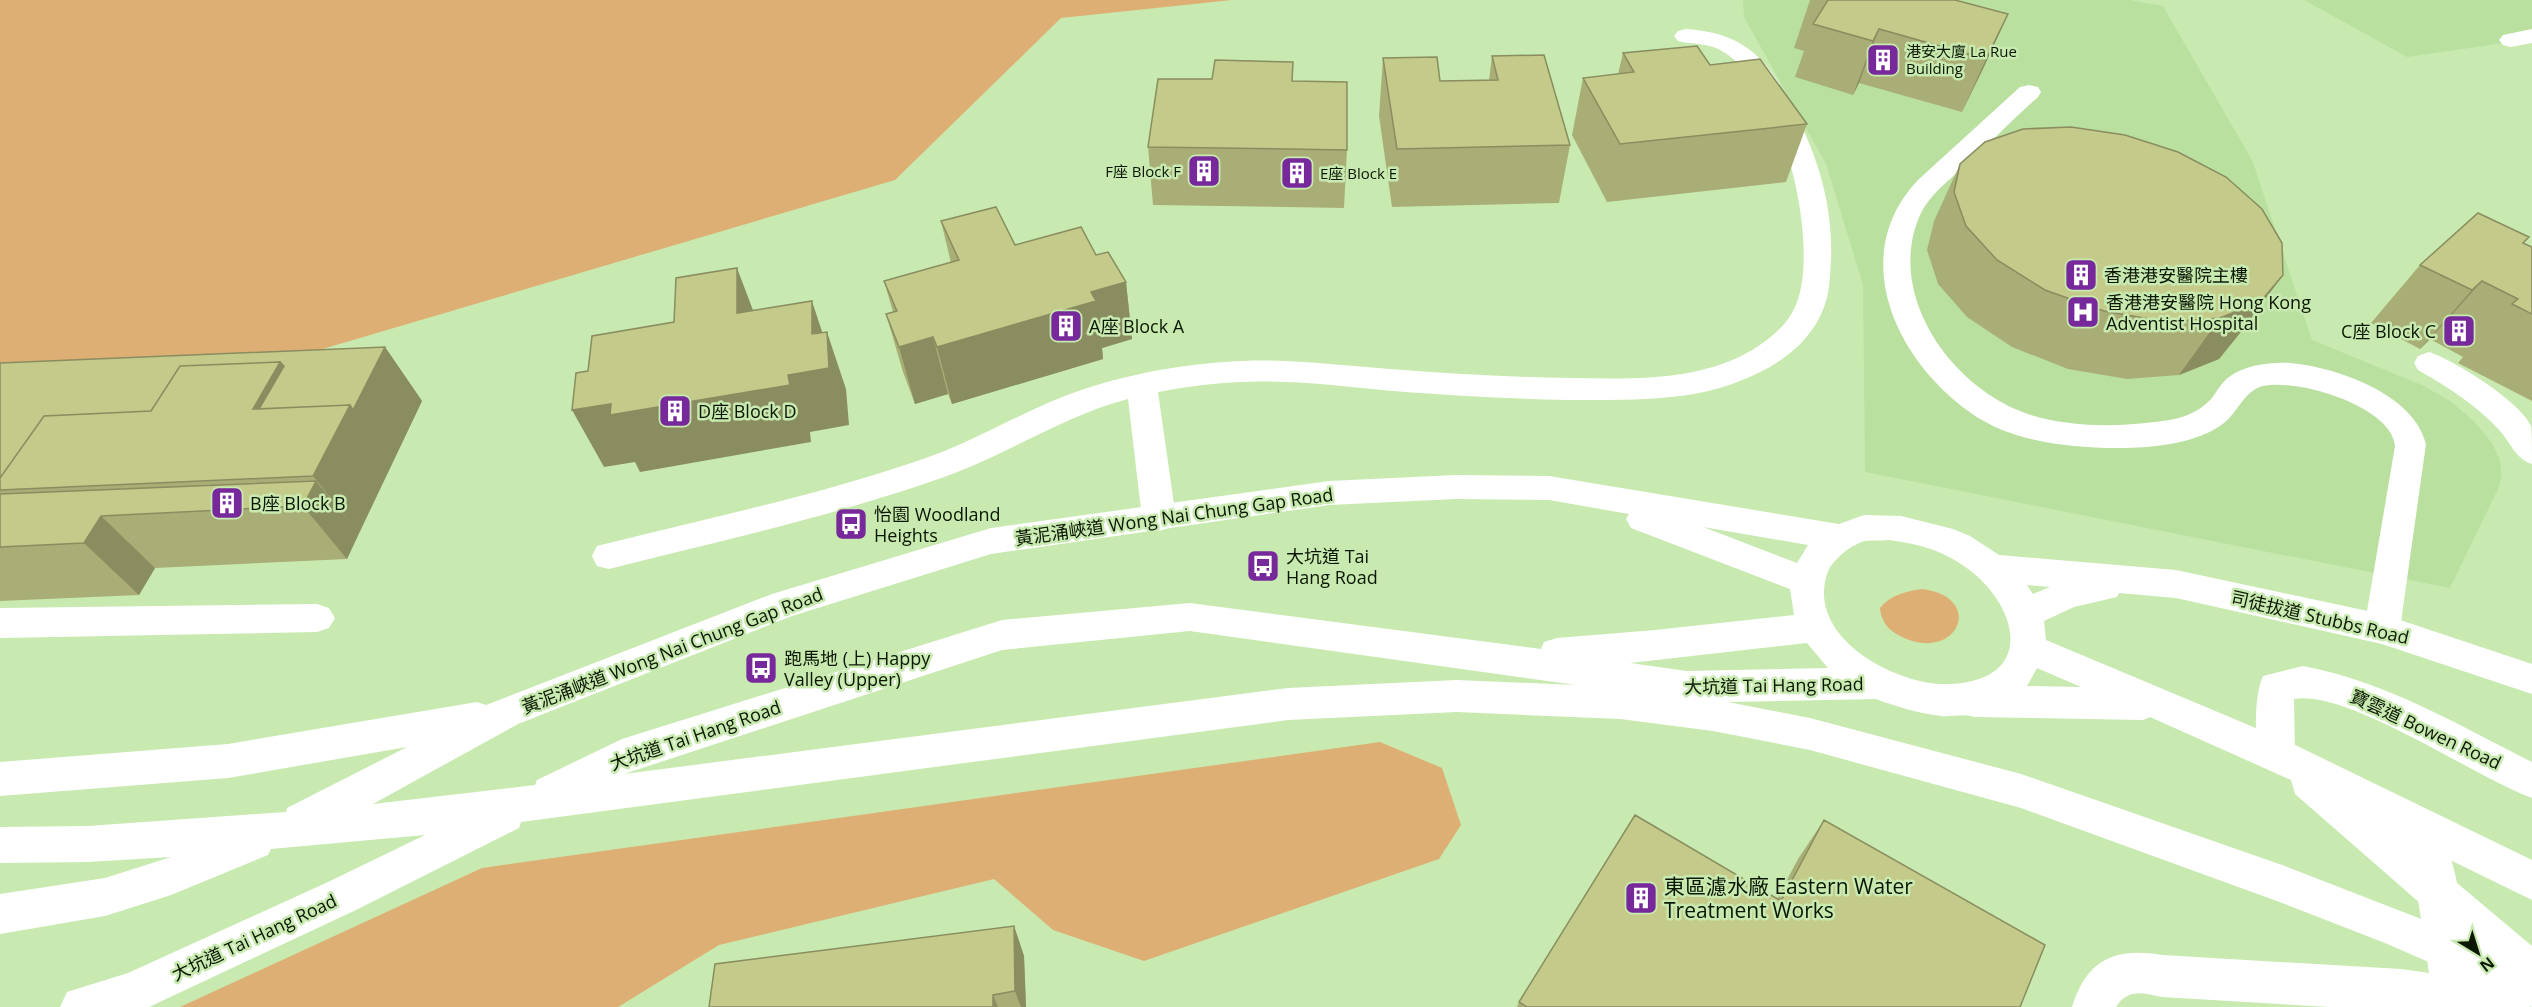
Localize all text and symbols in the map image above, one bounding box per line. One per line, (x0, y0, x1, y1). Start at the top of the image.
place label: 港安大廈 La Rue Building (1906, 41, 2017, 78)
building icon: 港安大廈 La Rue Building (1865, 42, 1901, 78)
building icon: F座 Block F (1186, 153, 1222, 189)
building icon: E座 Block E (1279, 155, 1315, 191)
place label: F座 Block F (1105, 161, 1181, 181)
place label: E座 Block E (1320, 163, 1397, 183)
building icon: 香港港安醫院主樓 (2063, 257, 2099, 293)
place label: 香港港安醫院主樓 (2104, 263, 2248, 287)
place label: 香港港安醫院 Hong Kong Adventist Hospital (2106, 290, 2311, 335)
hospital icon: 香港港安醫院 Hong Kong Adventist Hospital (2065, 294, 2101, 330)
building icon: A座 Block A (1048, 308, 1084, 344)
building icon: C座 Block C (2441, 313, 2477, 349)
place label: A座 Block A (1089, 314, 1185, 338)
place label: C座 Block C (2341, 319, 2436, 343)
building icon: D座 Block D (657, 393, 693, 429)
place label: D座 Block D (698, 399, 797, 423)
street label: 黃泥涌峽道 Wong Nai Chung Gap Road (1013, 482, 1335, 550)
building icon: B座 Block B (209, 485, 245, 521)
place label: B座 Block B (250, 491, 346, 515)
place label: 怡園 Woodland Heights (874, 502, 1001, 547)
bus stop icon: 怡園 Woodland Heights (833, 506, 869, 542)
place label: 大坑道 Tai Hang Road (1286, 544, 1378, 589)
bus stop icon: 大坑道 Tai Hang Road (1245, 548, 1281, 584)
street label: 黃泥涌峽道 Wong Nai Chung Gap Road (518, 581, 826, 719)
street label: 司徒拔道 Stubbs Road (2229, 585, 2411, 649)
place label: 跑馬地 (上) Happy Valley (Upper) (784, 646, 931, 691)
bus stop icon: 跑馬地 (上) Happy Valley (Upper) (743, 650, 779, 686)
street label: 大坑道 Tai Hang Road (1684, 671, 1864, 699)
street label: 寶雲道 Bowen Road (2347, 683, 2505, 775)
street label: 大坑道 Tai Hang Road (606, 694, 784, 776)
place label: 東區濾水廠 Eastern Water Treatment Works (1664, 872, 1913, 924)
building icon: 東區濾水廠 Eastern Water Treatment Works (1623, 880, 1659, 916)
street label: 大坑道 Tai Hang Road (168, 888, 340, 986)
north arrow (2448, 923, 2508, 983)
text: N (2475, 952, 2499, 977)

